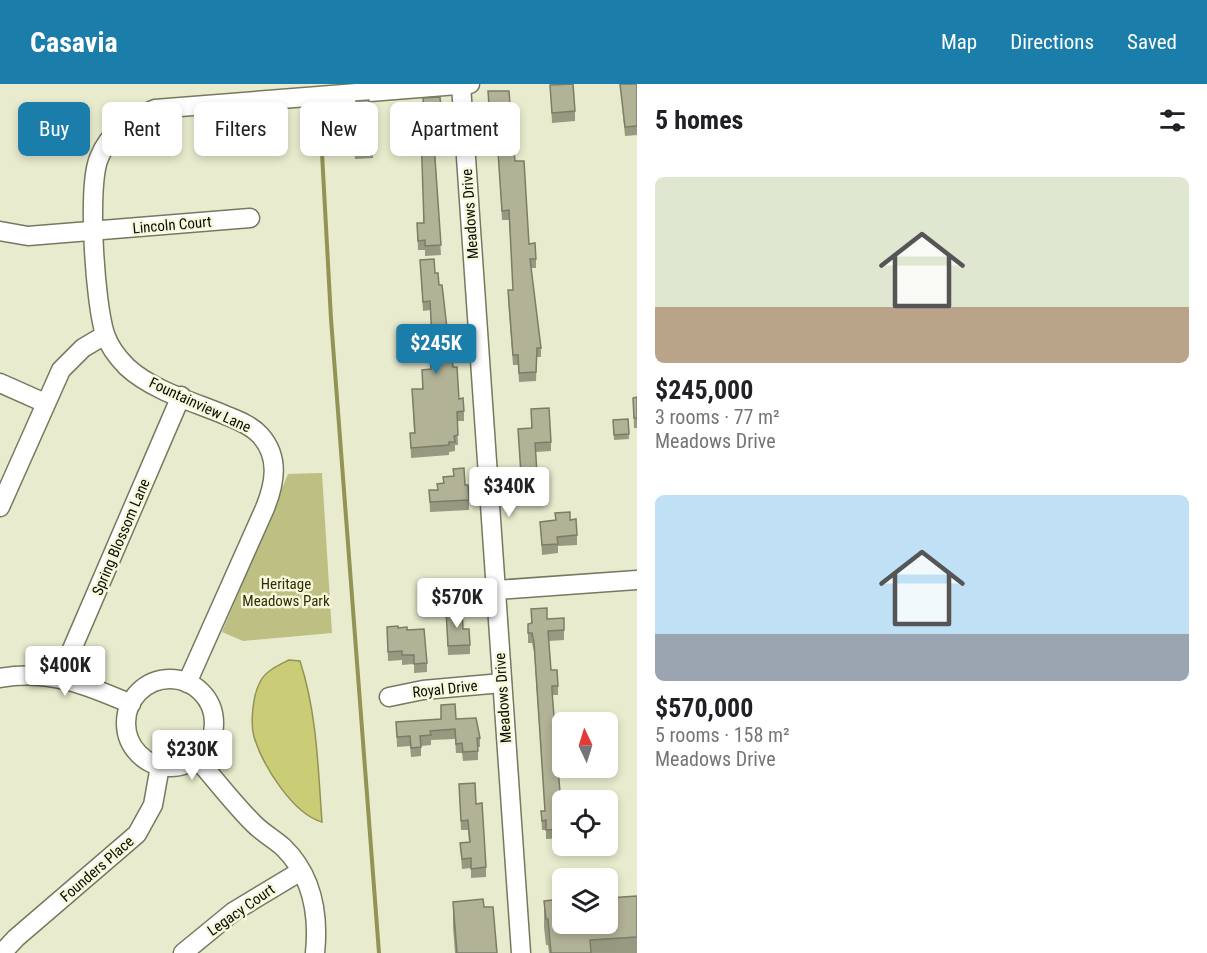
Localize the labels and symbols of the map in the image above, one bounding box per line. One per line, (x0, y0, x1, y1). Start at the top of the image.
street label: Meadows Drive (458, 168, 482, 260)
street label: Lincoln Court (132, 213, 212, 237)
pin: $245K (394, 324, 478, 375)
street label: Fountainview Lane (146, 374, 254, 436)
pin: $340K (467, 467, 551, 518)
street label: Spring Blossom Lane (88, 476, 154, 598)
park label: Heritage Meadows Park (242, 575, 330, 610)
pin: $570K (415, 578, 499, 629)
pin: $400K (23, 646, 107, 697)
street label: Meadows Drive (491, 652, 515, 744)
street label: Royal Drive (411, 677, 479, 701)
north arrow (552, 712, 618, 778)
pin: $230K (150, 730, 234, 781)
street label: Founders Place (57, 832, 137, 906)
street label: Legacy Court (204, 880, 278, 940)

